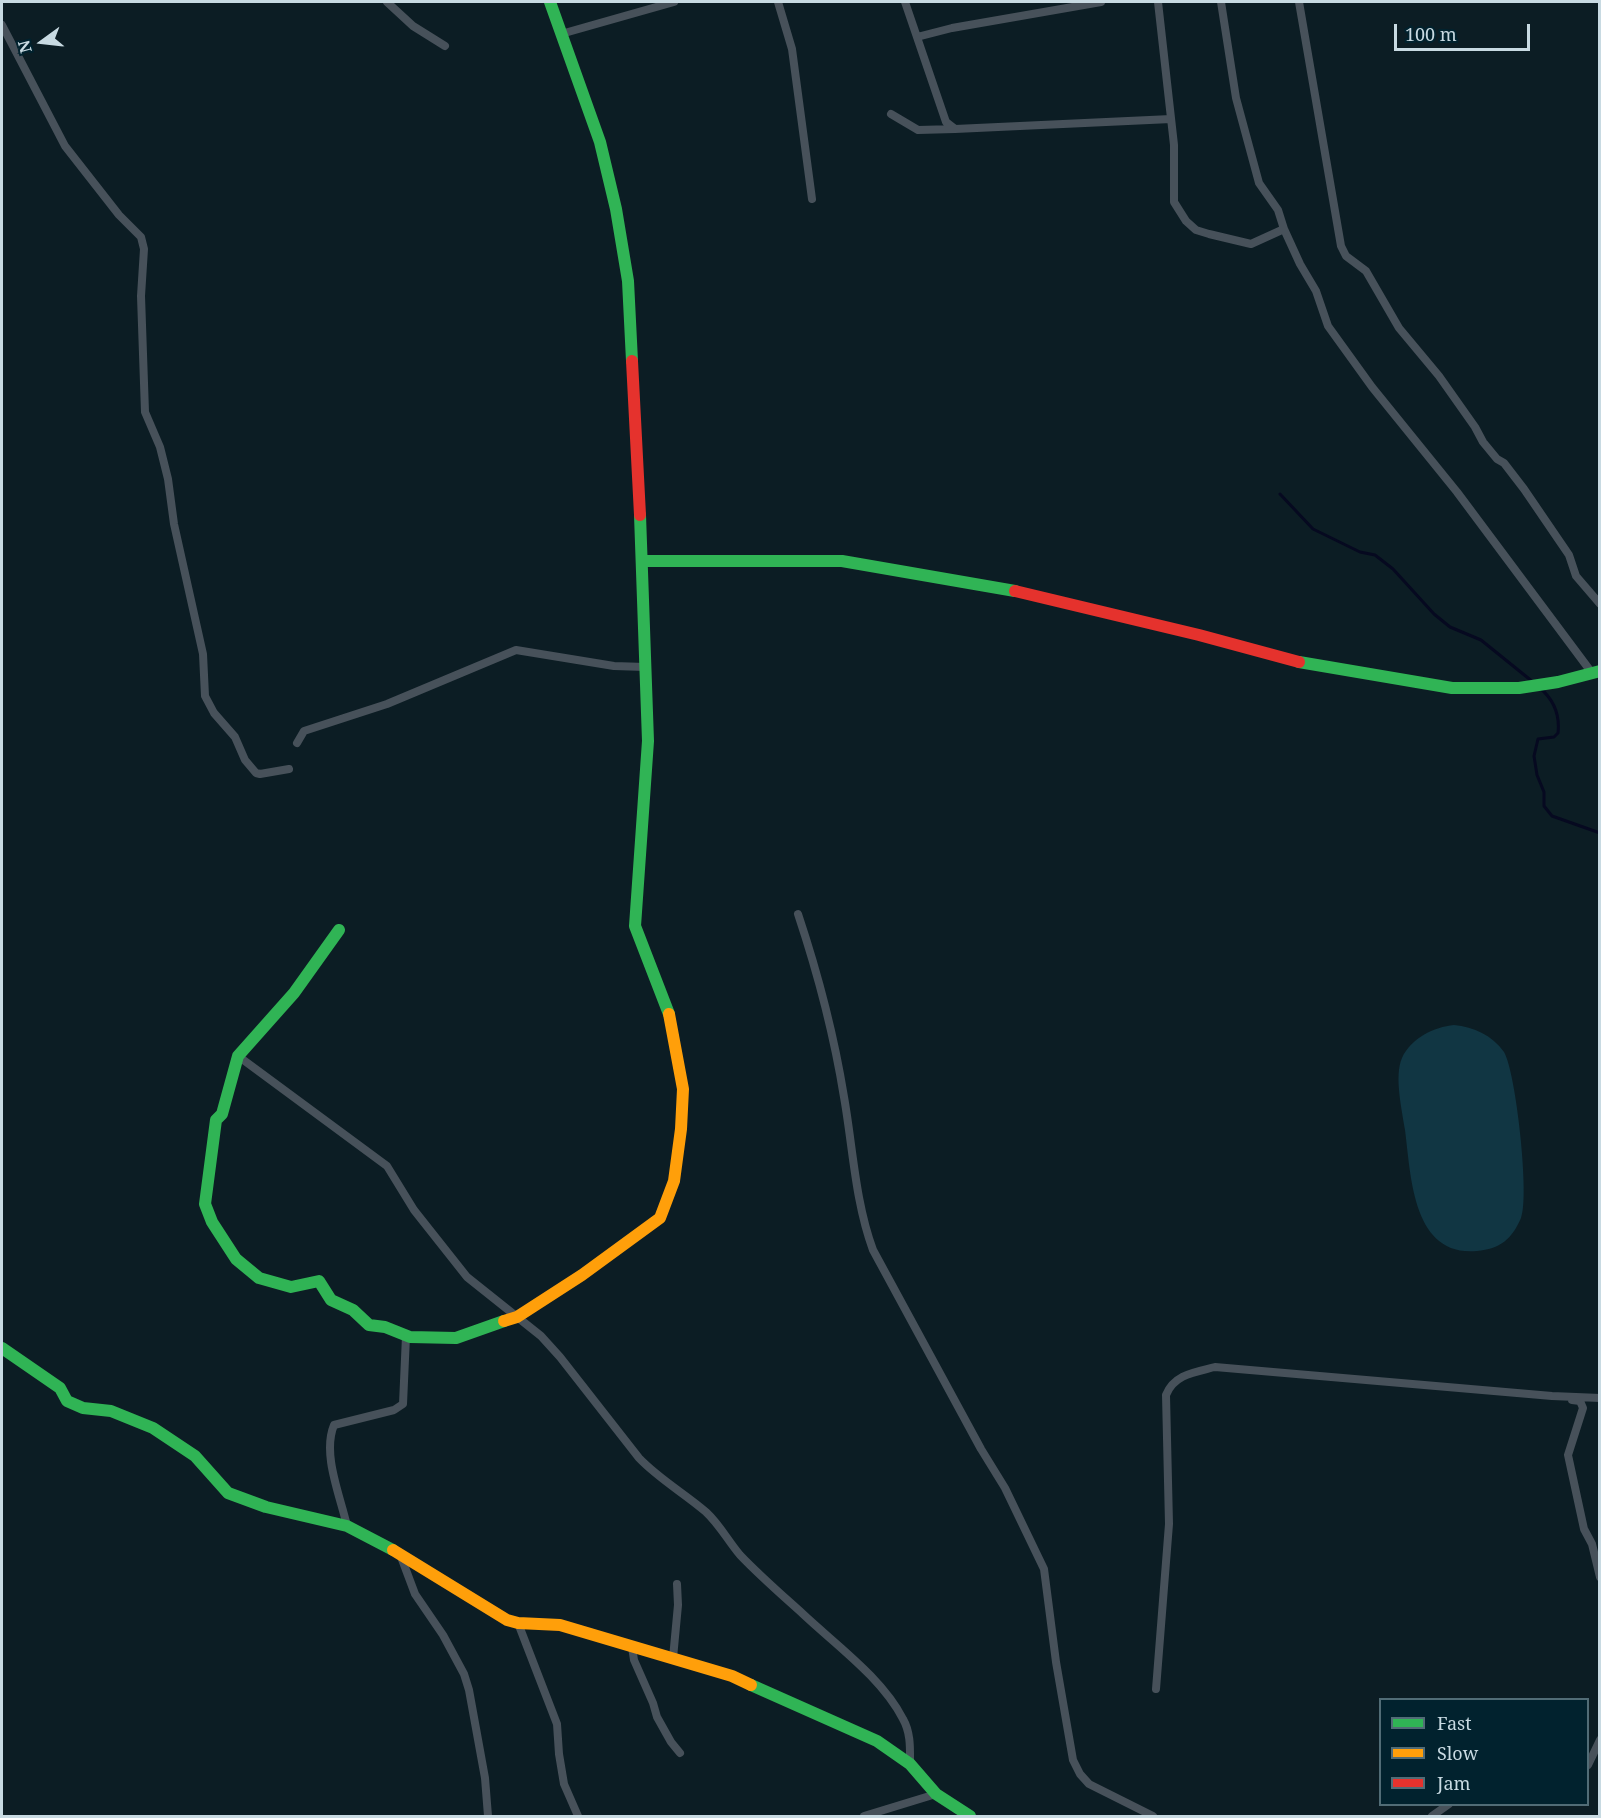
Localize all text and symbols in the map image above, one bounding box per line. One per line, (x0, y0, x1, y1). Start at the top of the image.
north arrow (12, 12, 72, 72)
scale bar (1397, 12, 1534, 50)
text: 100 m (1405, 22, 1457, 46)
text: N (12, 38, 37, 56)
legend (1379, 1698, 1589, 1806)
text: Fast (1437, 1711, 1472, 1735)
text: Slow (1437, 1741, 1478, 1765)
text: Jam (1437, 1771, 1471, 1795)

